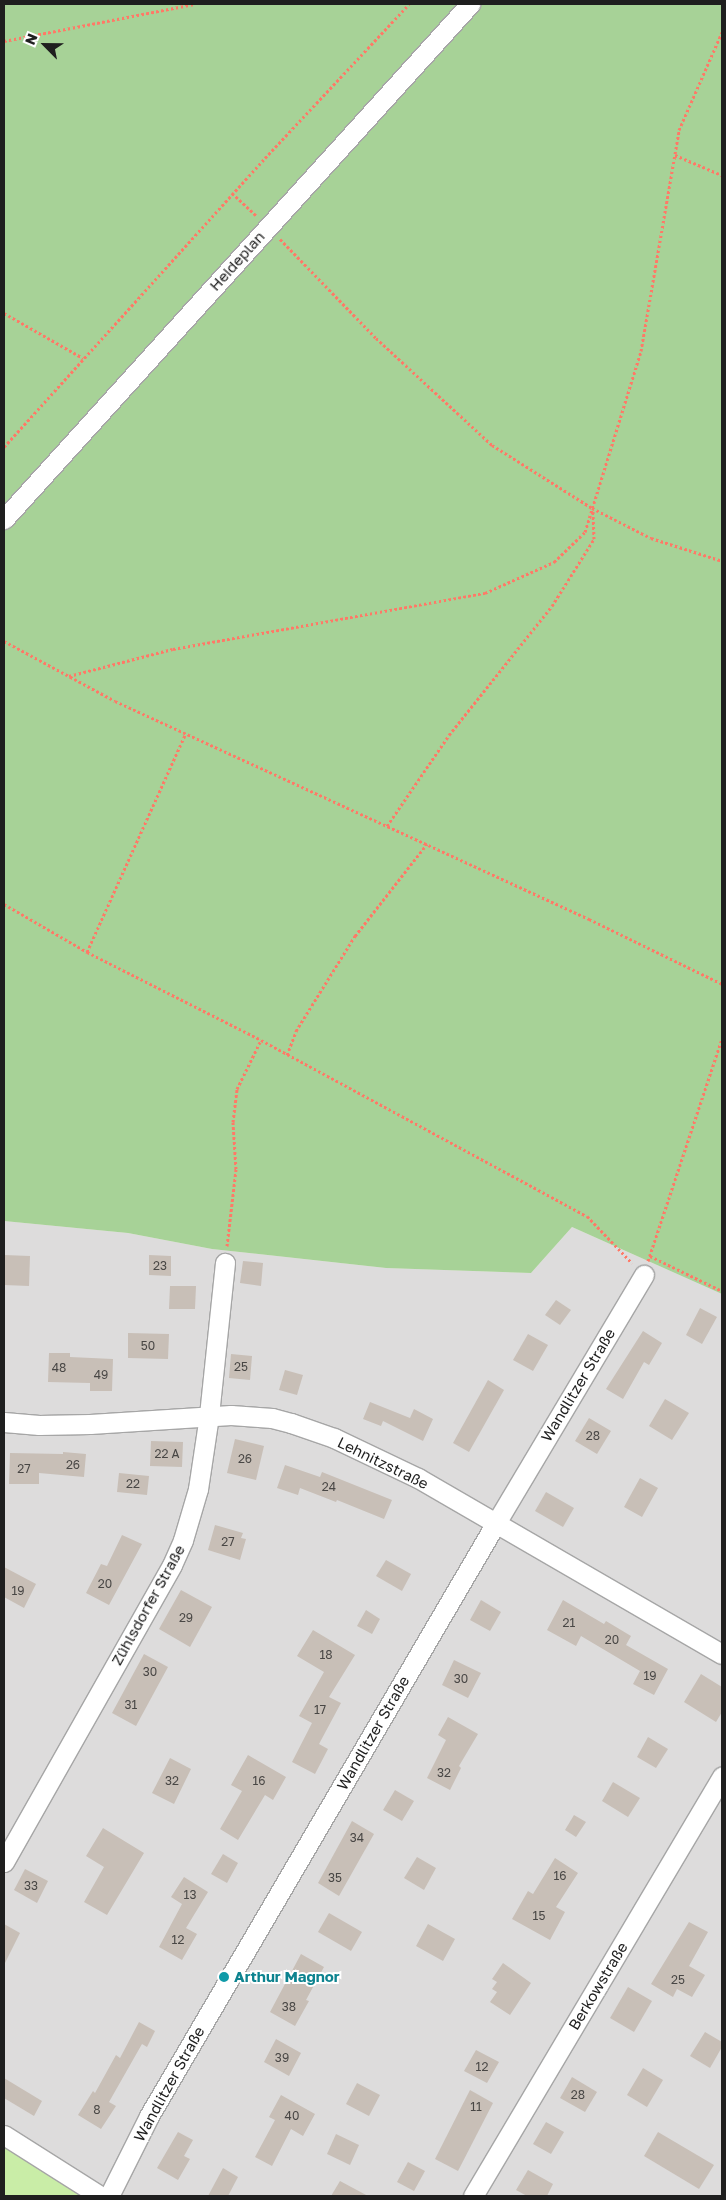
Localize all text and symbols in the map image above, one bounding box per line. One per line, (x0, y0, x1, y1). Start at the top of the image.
north arrow (20, 20, 70, 70)
text: N (21, 31, 41, 47)
street label: Heideplan (206, 228, 268, 294)
house number: 23 (153, 1259, 167, 1273)
street label: Wandlitzer Straße (537, 1325, 619, 1445)
house number: 50 (141, 1339, 155, 1353)
house number: 25 (234, 1360, 248, 1374)
house number: 48 (52, 1361, 66, 1375)
house number: 49 (94, 1368, 108, 1382)
house number: 28 (586, 1429, 600, 1443)
street label: Lehnitzstraße (335, 1433, 431, 1493)
house number: 22 A (155, 1447, 179, 1461)
house number: 26 (238, 1452, 252, 1466)
house number: 26 (66, 1458, 80, 1472)
house number: 27 (17, 1462, 31, 1476)
house number: 22 (126, 1477, 140, 1491)
house number: 24 (322, 1480, 336, 1494)
house number: 27 (221, 1535, 235, 1549)
street label: Zühlsdorfer Straße (107, 1542, 189, 1668)
house number: 20 (98, 1577, 112, 1591)
house number: 19 (11, 1584, 25, 1598)
house number: 29 (179, 1611, 193, 1625)
house number: 21 (563, 1616, 575, 1630)
house number: 20 (605, 1633, 619, 1647)
house number: 18 (319, 1648, 333, 1662)
house number: 30 (143, 1665, 157, 1679)
house number: 19 (643, 1669, 657, 1683)
house number: 30 (454, 1672, 468, 1686)
street label: Wandlitzer Straße (333, 1673, 413, 1793)
house number: 31 (125, 1698, 137, 1712)
house number: 17 (314, 1703, 326, 1717)
house number: 32 (437, 1766, 451, 1780)
house number: 32 (165, 1774, 179, 1788)
house number: 16 (252, 1774, 266, 1788)
house number: 34 (350, 1831, 364, 1845)
house number: 16 (553, 1869, 567, 1883)
house number: 35 (328, 1871, 342, 1885)
house number: 33 (24, 1879, 38, 1893)
house number: 13 (184, 1888, 196, 1902)
house number: 15 (533, 1909, 545, 1923)
house number: 12 (172, 1933, 184, 1947)
street label: Berkowstraße (565, 1939, 631, 2033)
place label: Arthur Magnor (234, 1968, 340, 1986)
marker: Arthur Magnor (218, 1971, 230, 1983)
house number: 25 (671, 1973, 685, 1987)
house number: 38 (282, 2000, 296, 2014)
street label: Wandlitzer Straße (130, 2023, 208, 2145)
house number: 39 (275, 2051, 289, 2065)
house number: 12 (476, 2060, 488, 2074)
house number: 28 (571, 2088, 585, 2102)
house number: 11 (470, 2100, 482, 2114)
house number: 8 (93, 2103, 101, 2117)
house number: 40 (285, 2109, 299, 2123)

